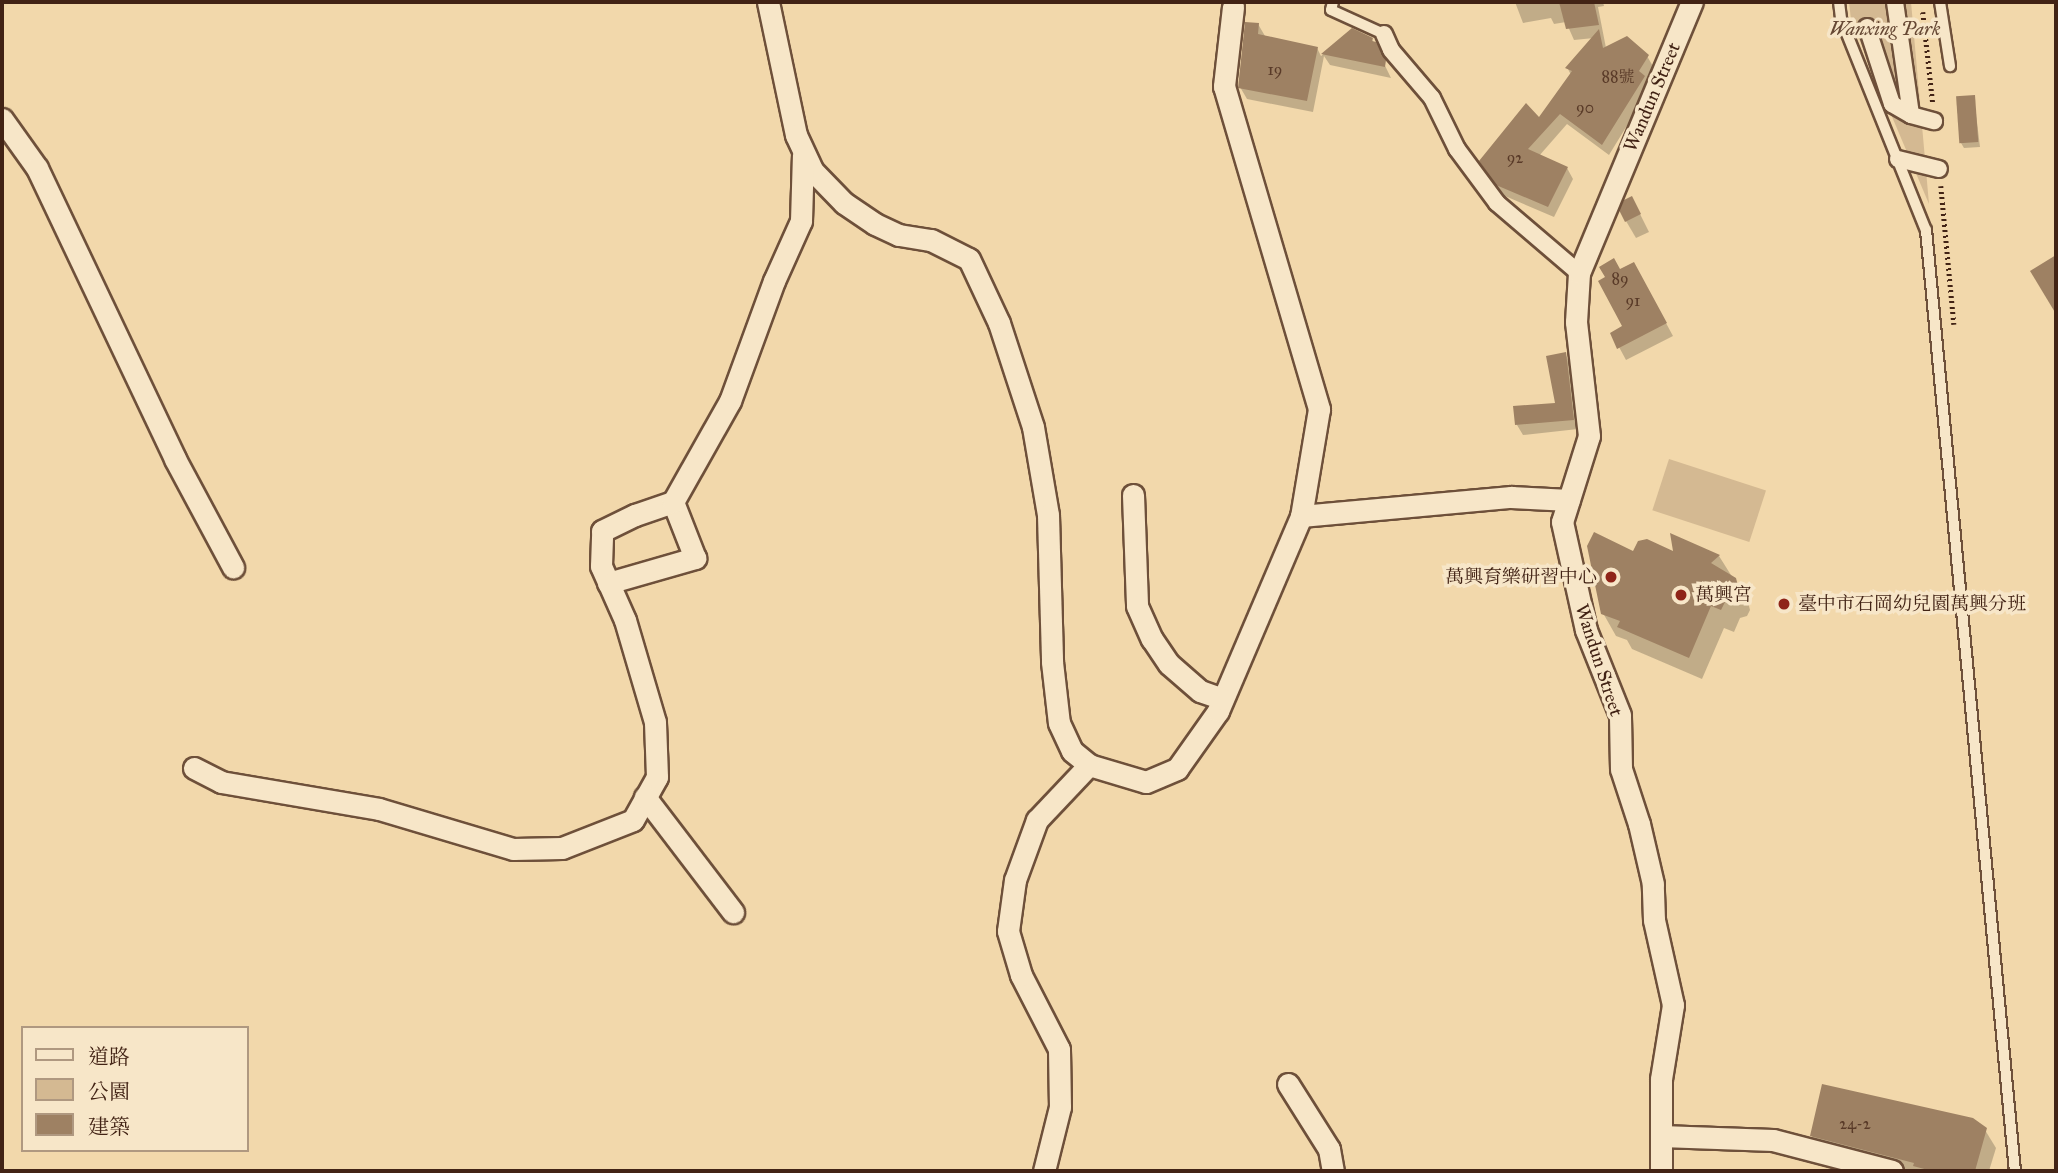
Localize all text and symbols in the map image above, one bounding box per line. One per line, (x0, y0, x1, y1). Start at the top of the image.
park label: Wanxing Park (1830, 18, 1940, 40)
street label: Wandun Street (1619, 39, 1685, 155)
house number: 19 (1268, 60, 1282, 80)
house number: 88號 (1601, 67, 1635, 87)
house number: 90 (1576, 98, 1594, 118)
house number: 92 (1507, 148, 1523, 168)
house number: 89 (1611, 269, 1629, 289)
house number: 91 (1626, 291, 1640, 311)
place label: 萬興育樂研習中心 (1445, 566, 1597, 588)
marker: 萬興育樂研習中心 (1603, 569, 1619, 585)
place label: 萬興宮 (1695, 584, 1752, 606)
marker: 萬興宮 (1673, 587, 1689, 603)
place label: 臺中市石岡幼兒園萬興分班 (1798, 593, 2026, 615)
marker: 臺中市石岡幼兒園萬興分班 (1776, 596, 1792, 612)
street label: Wandun Street (1570, 601, 1628, 719)
legend (21, 1026, 248, 1152)
text: 道路 (88, 1044, 130, 1070)
text: 公園 (88, 1079, 130, 1105)
text: 建築 (88, 1114, 130, 1140)
house number: 24-2 (1839, 1114, 1871, 1134)

